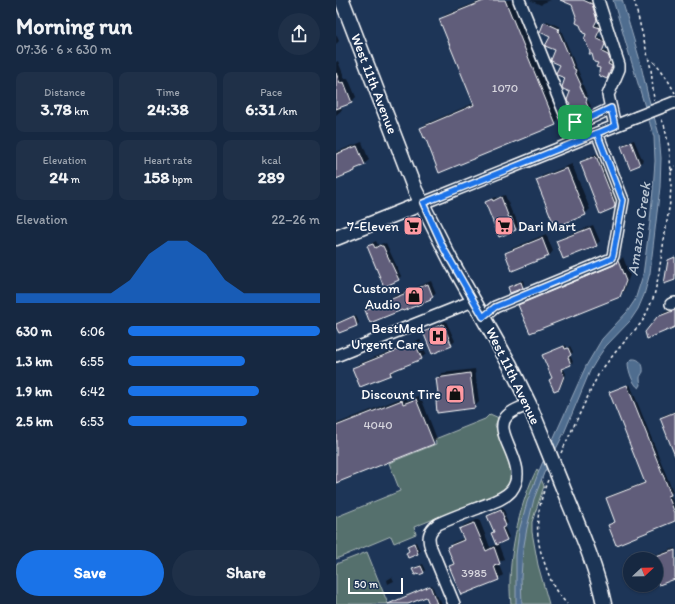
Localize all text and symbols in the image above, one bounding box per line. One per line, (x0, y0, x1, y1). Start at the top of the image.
text: Morning run (16, 13, 132, 40)
button: share (278, 13, 320, 55)
street label: West 11th Avenue (347, 31, 401, 137)
text: 07:36 · 6 × 630 m (16, 42, 112, 57)
house number: 1070 (492, 81, 518, 95)
text: Distance (44, 86, 85, 99)
text: Time (156, 86, 180, 99)
text: Pace (260, 86, 282, 99)
text: 3.78 (41, 99, 72, 119)
text: 24:38 (147, 99, 189, 119)
text: 6:31 (245, 99, 276, 119)
text: km (72, 105, 89, 118)
text: /km (276, 105, 297, 118)
pin (558, 105, 592, 139)
icon: arrive (564, 111, 586, 133)
text: Elevation (43, 154, 87, 167)
text: Heart rate (144, 154, 192, 167)
text: kcal (262, 154, 281, 167)
text: 24 (49, 167, 68, 187)
text: 158 (143, 167, 170, 187)
text: 289 (258, 167, 285, 187)
text: m (68, 173, 80, 186)
text: bpm (170, 173, 193, 186)
water label: Amazon Creek (624, 180, 655, 277)
text: Elevation (16, 212, 68, 227)
text: 22–26 m (271, 212, 320, 227)
supermarket icon: 7-Eleven (402, 215, 424, 237)
supermarket icon: Dari Mart (493, 215, 515, 237)
place label: 7-Eleven (347, 218, 399, 235)
place label: Dari Mart (518, 218, 576, 235)
place label: Custom Audio (353, 280, 400, 313)
shop icon: Custom Audio (403, 285, 425, 307)
place label: BestMed Urgent Care (351, 320, 424, 353)
text: 630 m (16, 324, 52, 339)
text: 6:06 (80, 324, 105, 339)
hospital icon: BestMed Urgent Care (427, 325, 449, 347)
street label: West 11th Avenue (482, 325, 544, 428)
text: 1.3 km (16, 354, 52, 369)
text: 6:55 (80, 354, 104, 369)
shop icon: Discount Tire (444, 383, 466, 405)
text: 1.9 km (16, 384, 52, 399)
text: 6:42 (80, 384, 105, 399)
place label: Discount Tire (361, 386, 441, 403)
text: 2.5 km (16, 414, 53, 429)
text: 6:53 (80, 414, 104, 429)
house number: 4040 (363, 418, 393, 432)
button: Save (16, 550, 164, 596)
button: Share (172, 550, 320, 596)
north arrow (623, 552, 663, 592)
map controls (623, 552, 663, 592)
house number: 3985 (461, 566, 487, 580)
scale bar (348, 576, 403, 595)
text: 50 m (354, 578, 378, 591)

